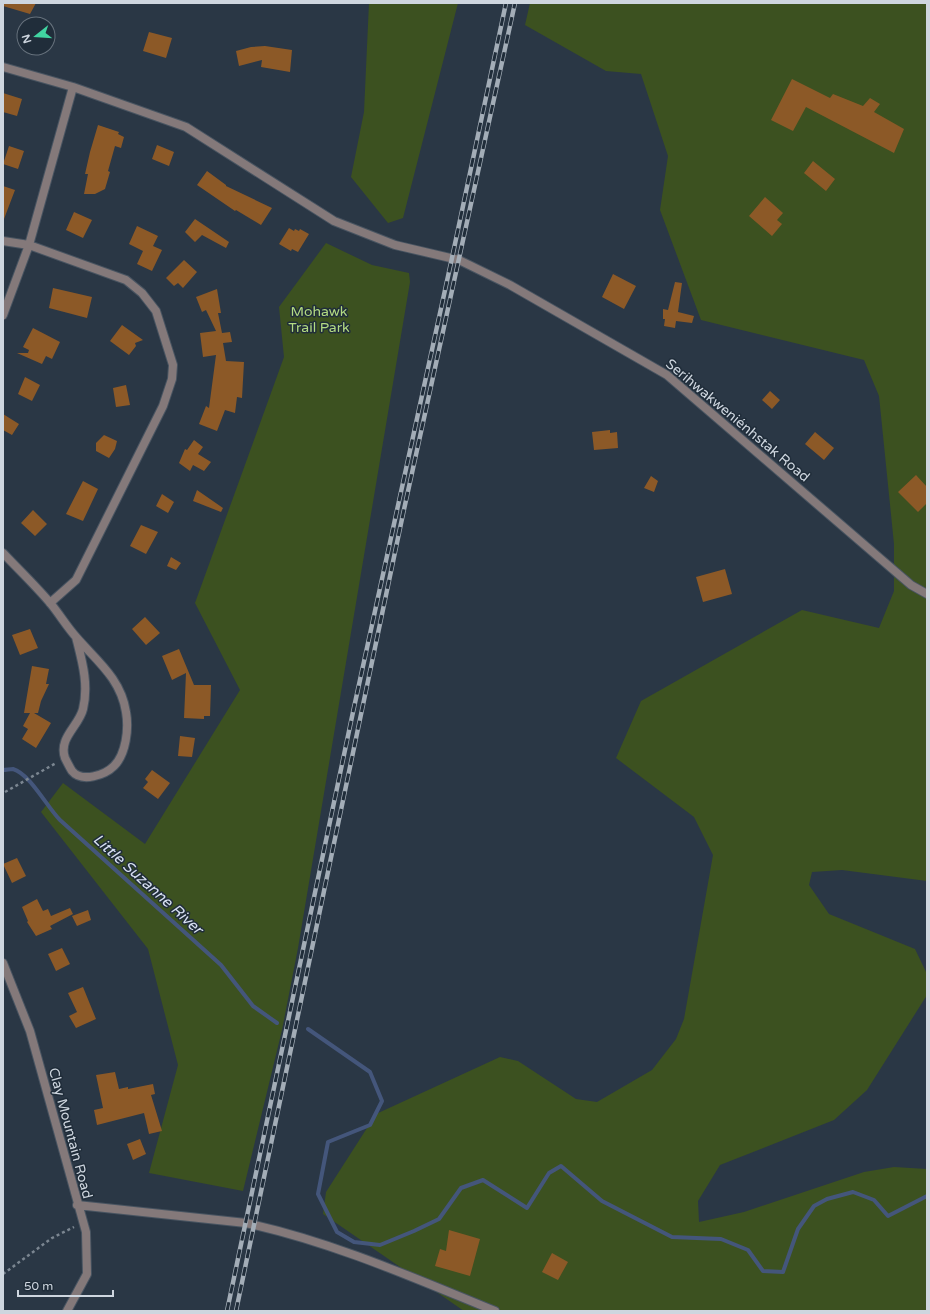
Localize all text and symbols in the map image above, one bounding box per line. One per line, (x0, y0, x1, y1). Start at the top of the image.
north arrow (16, 16, 56, 56)
text: N (19, 33, 34, 45)
park label: Mohawk Trail Park (288, 303, 350, 336)
street label: Serihwakweniénhstak Road (662, 355, 813, 486)
water label: Little Suzanne River (89, 830, 208, 939)
street label: Clay Mountain Road (45, 1066, 96, 1200)
scale bar (18, 1272, 113, 1298)
text: 50 m (24, 1279, 53, 1293)

